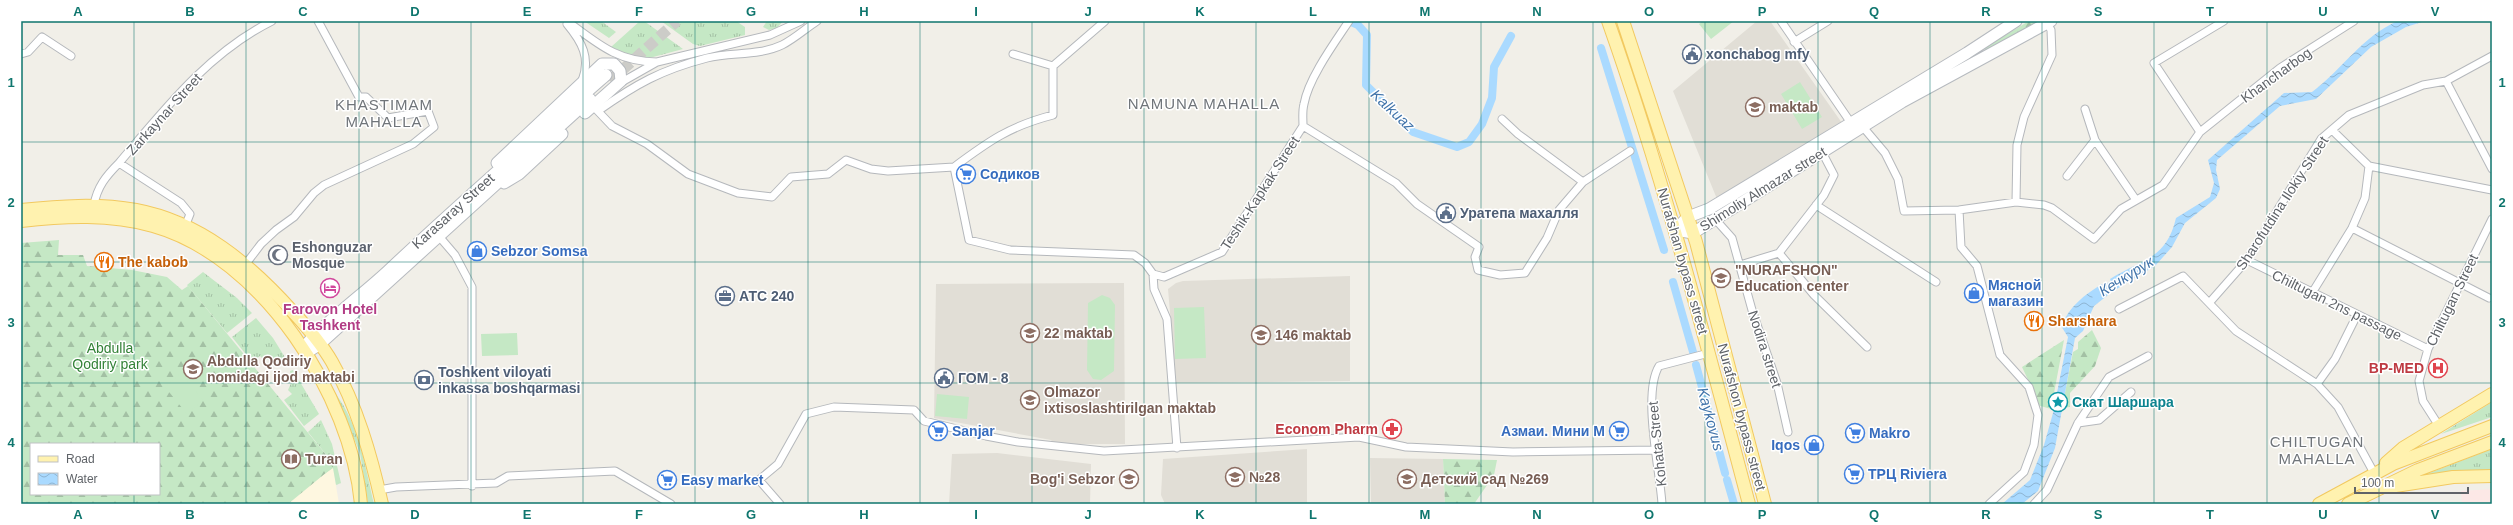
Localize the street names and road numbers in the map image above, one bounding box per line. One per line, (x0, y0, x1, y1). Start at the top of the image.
street label: Khancharbog (2238, 44, 2314, 106)
street label: Zarkaynar Street (123, 70, 205, 158)
street label: Teshik-Kapkak Street (1217, 133, 1303, 253)
street label: Sharofutdina Ilokiy Street (2233, 133, 2331, 273)
street label: Shimoliy Almazar street (1697, 143, 1829, 235)
street label: Karasaray Street (409, 170, 497, 252)
street label: Nurafshan bypass street (1654, 186, 1712, 336)
street label: Chiltugan Street (2423, 251, 2481, 349)
street label: Chiltugаn 2ns passage (2269, 267, 2405, 344)
street label: Nodira street (1745, 308, 1785, 390)
street label: Nurafshon bypass street (1715, 342, 1769, 492)
street label: Kohata Street (1645, 400, 1669, 487)

